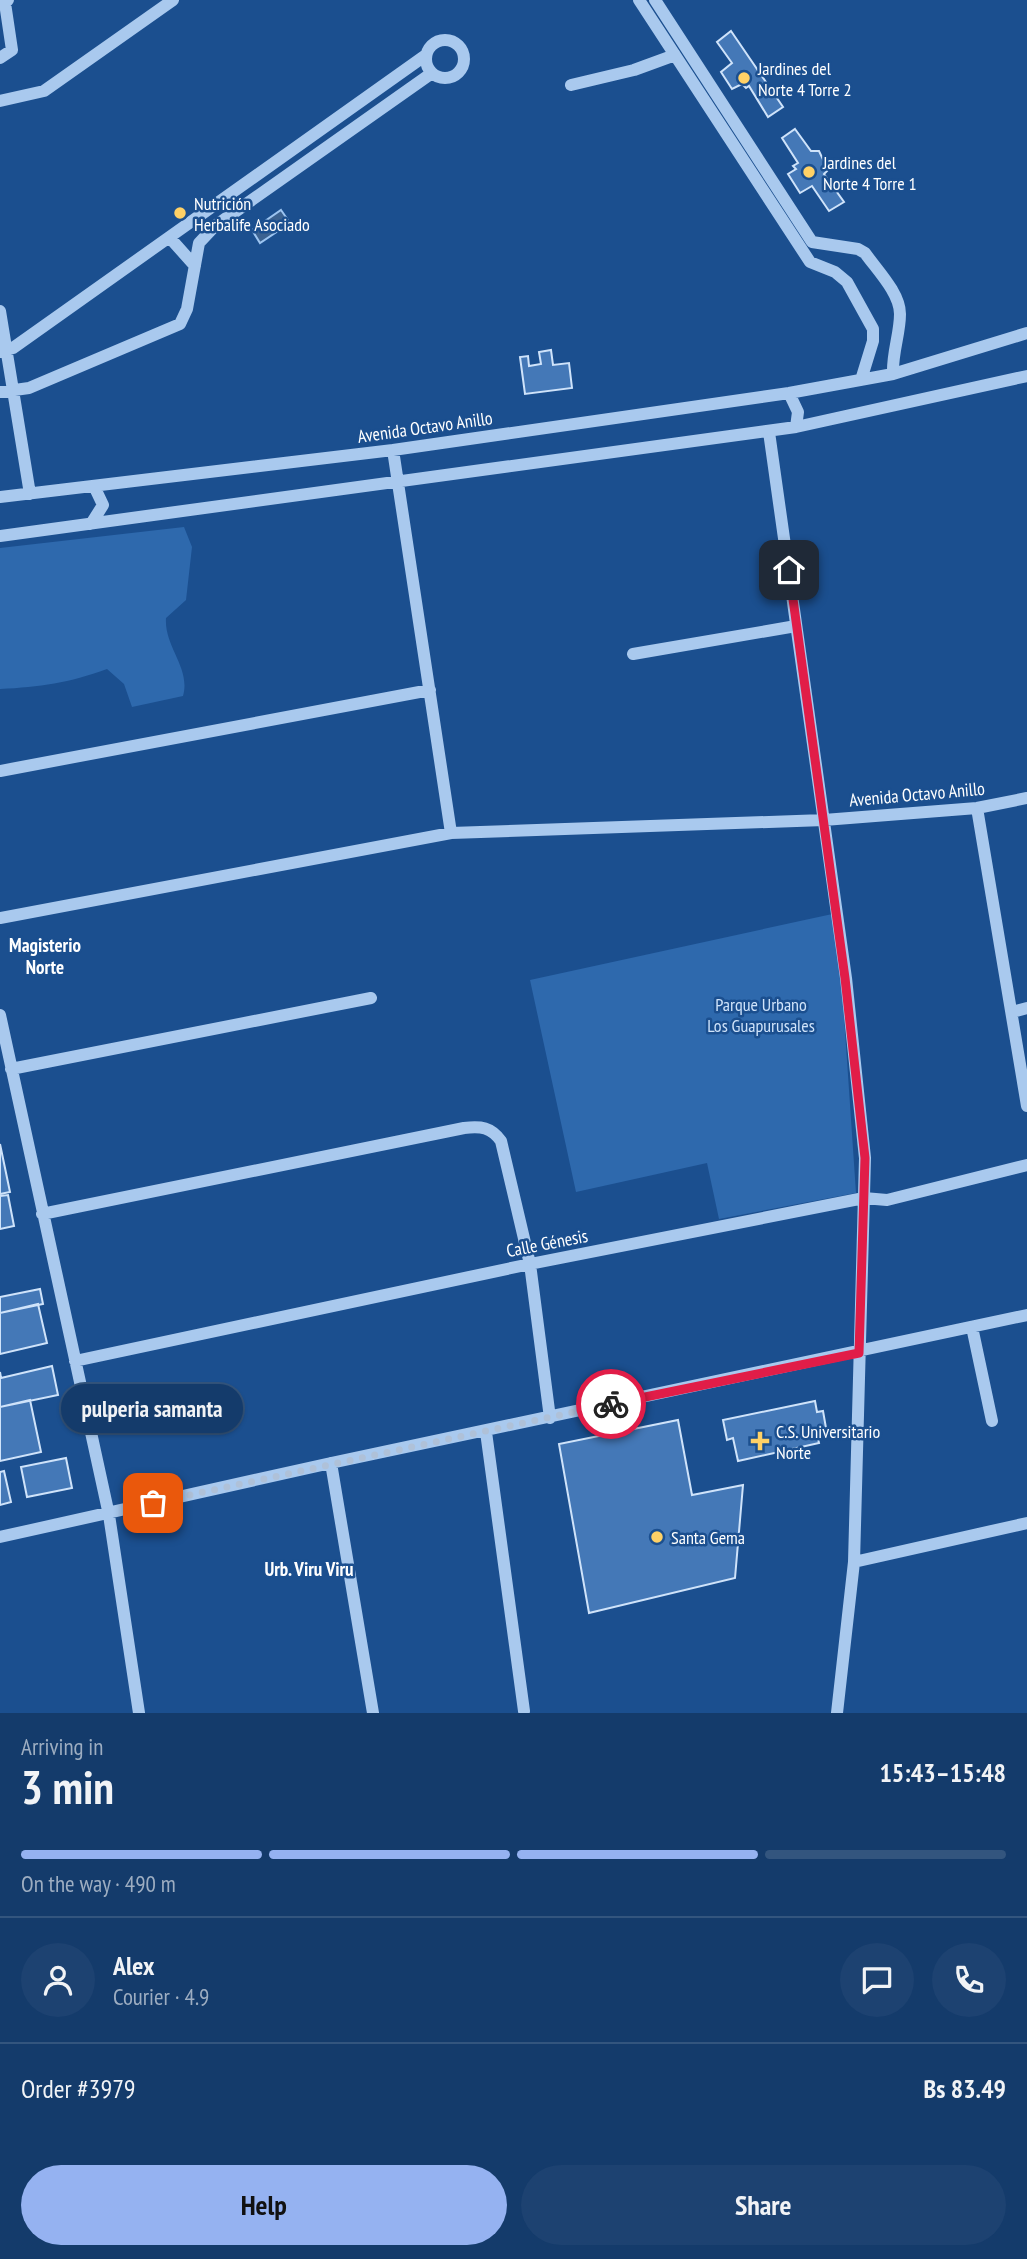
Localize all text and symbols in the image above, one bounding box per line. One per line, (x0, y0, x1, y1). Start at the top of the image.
place label: Jardines del Norte 4 Torre 2 (757, 57, 852, 101)
marker: Jardines del Norte 4 Torre 2 (736, 70, 752, 86)
place label: Jardines del Norte 4 Torre 1 (822, 151, 917, 195)
marker: Jardines del Norte 4 Torre 1 (801, 164, 817, 180)
place label: Nutrición Herbalife Asociado (194, 192, 310, 236)
marker: Nutrición Herbalife Asociado (172, 205, 188, 221)
street label: Avenida Octavo Anillo (356, 406, 494, 448)
pin (759, 540, 819, 600)
icon: home (770, 551, 808, 589)
street label: Avenida Octavo Anillo (848, 777, 986, 811)
district label: Magisterio Norte (9, 933, 81, 979)
park label: Parque Urbano Los Guapurusales (707, 993, 815, 1037)
street label: Calle Génesis (504, 1224, 590, 1262)
courier (576, 1369, 646, 1439)
callout: pulperia samanta (62, 1384, 244, 1433)
icon: bike (592, 1385, 630, 1423)
text: pulperia samanta (81, 1394, 223, 1423)
place label: C.S. Universitario Norte (776, 1420, 880, 1464)
marker: C.S. Universitario Norte (750, 1431, 770, 1451)
pin (123, 1473, 183, 1533)
icon: bag (134, 1484, 172, 1522)
place label: Santa Gema (671, 1526, 745, 1549)
marker: Santa Gema (649, 1529, 665, 1545)
district label: Urb. Viru Viru (264, 1557, 354, 1581)
text: Arriving in (21, 1732, 103, 1761)
text: 15:43–15:48 (879, 1756, 1006, 1789)
text: 3 min (21, 1757, 114, 1817)
text: On the way · 490 m (21, 1869, 176, 1898)
button: person (21, 1943, 95, 2017)
button: chat (840, 1943, 914, 2017)
button: phone (932, 1943, 1006, 2017)
text: Alex (113, 1949, 154, 1982)
text: Courier · 4.9 (113, 1982, 209, 2011)
text: Order #3979 (21, 2072, 136, 2105)
text: Bs 83.49 (924, 2072, 1006, 2105)
button: Help (21, 2165, 507, 2245)
button: Share (521, 2165, 1006, 2245)

